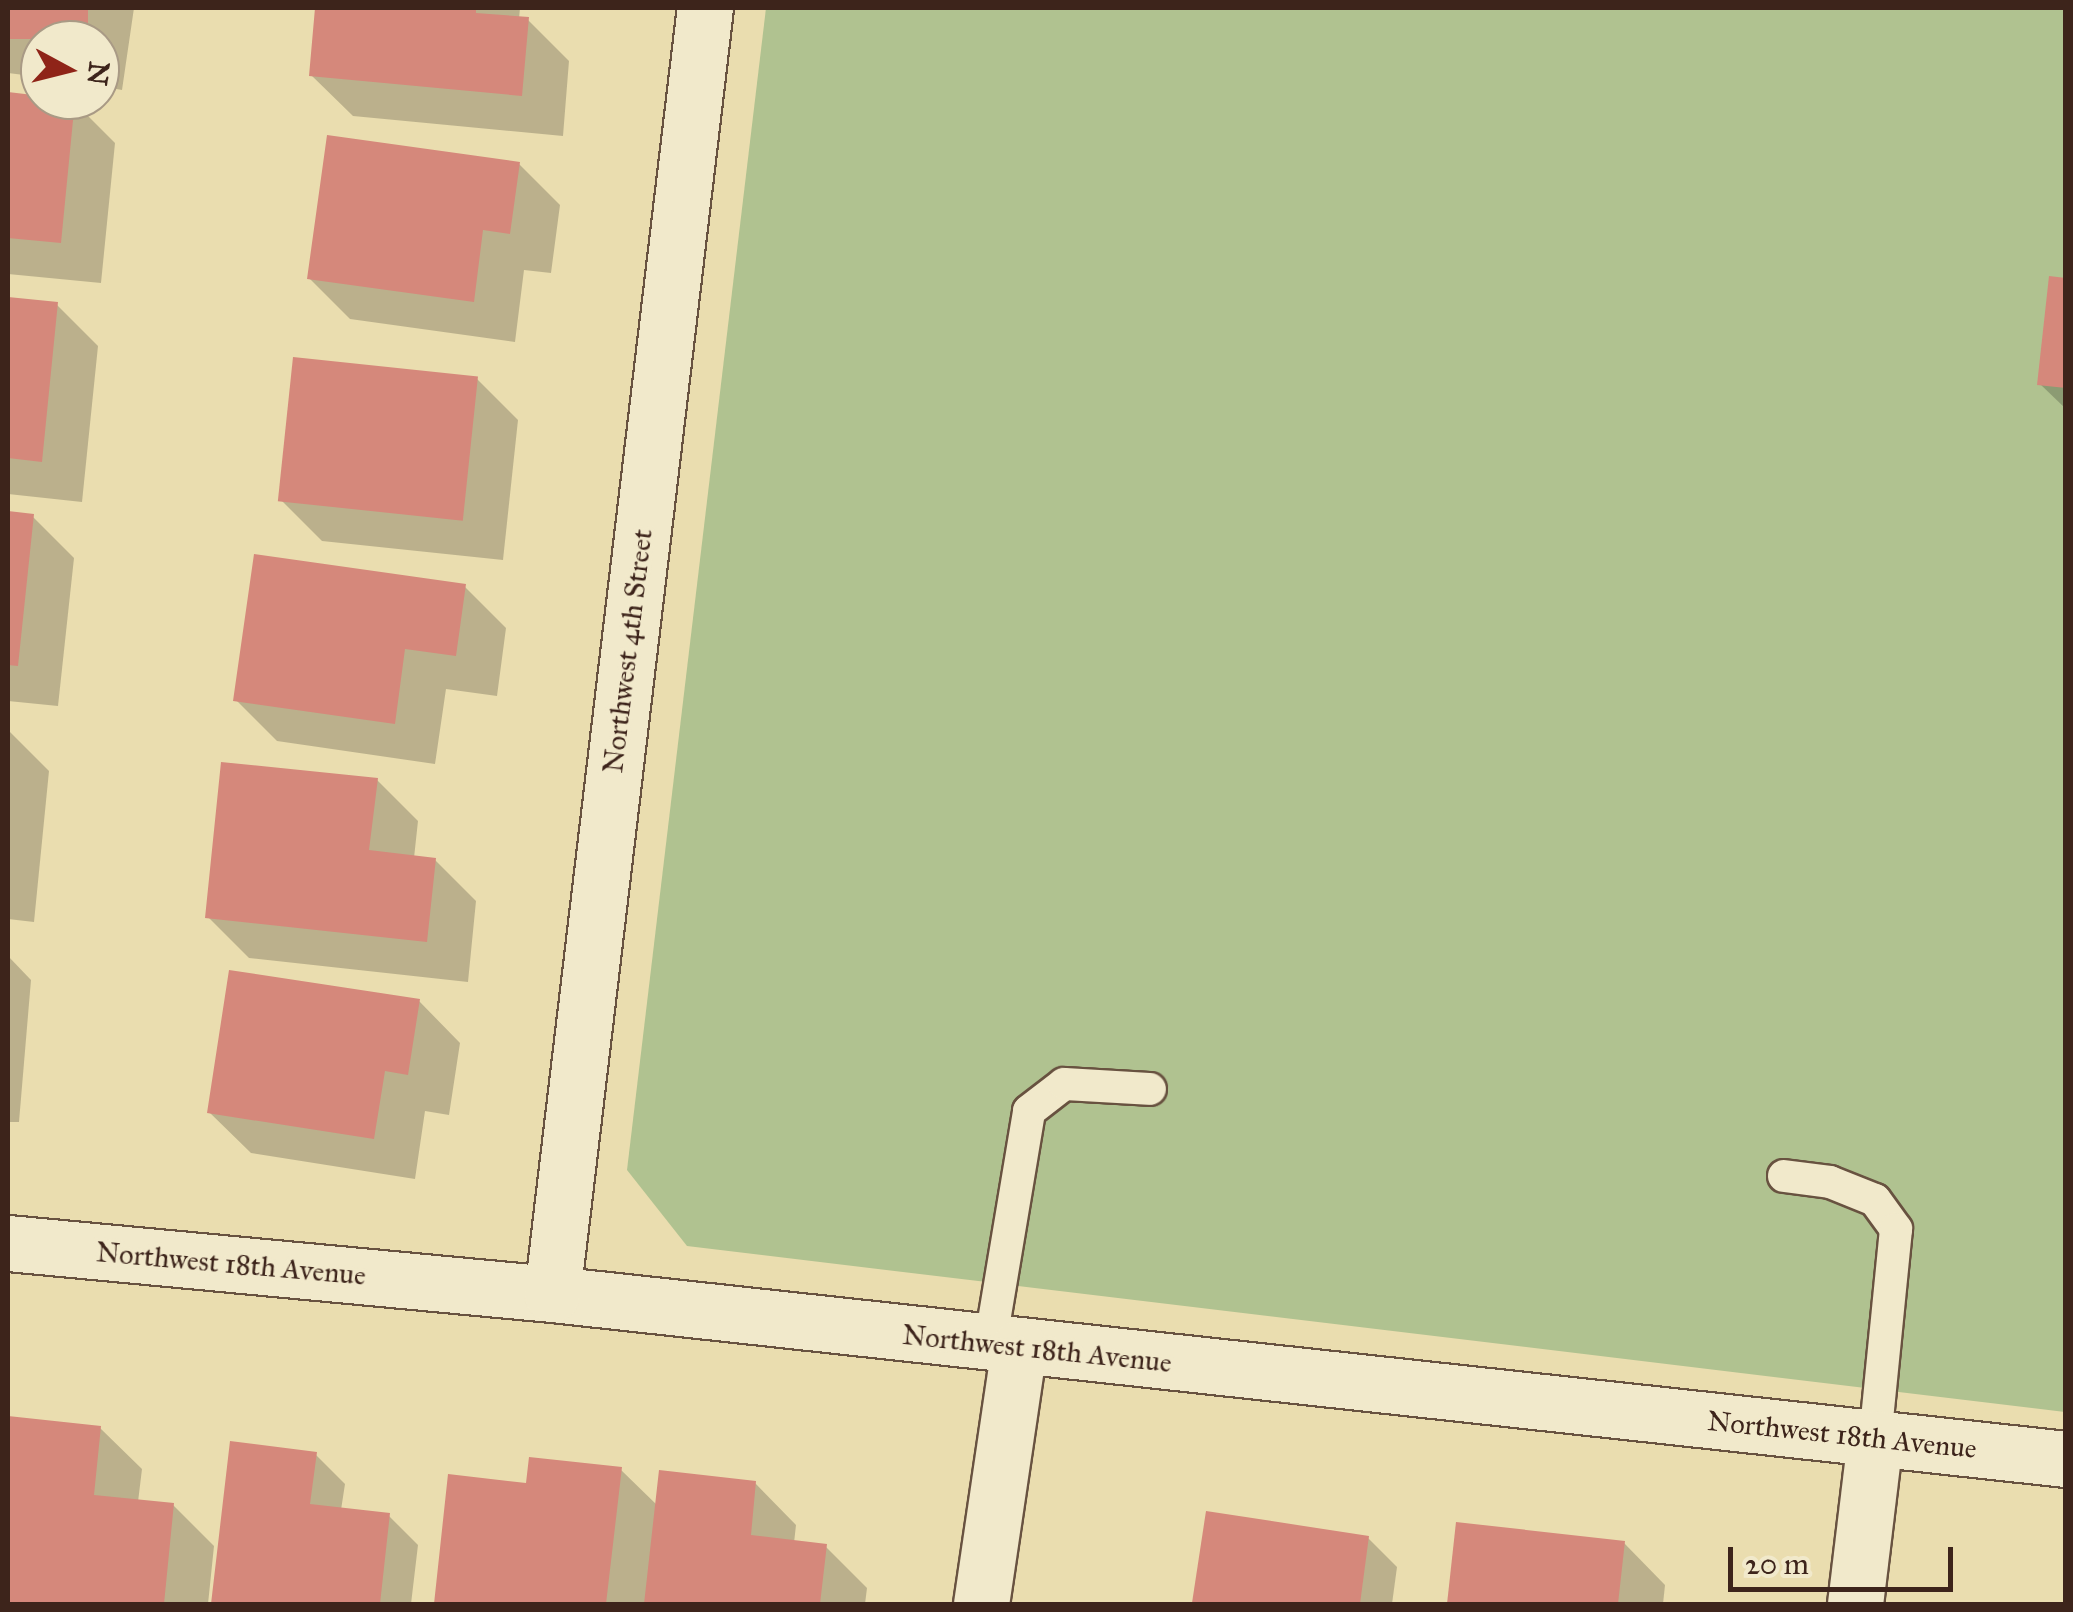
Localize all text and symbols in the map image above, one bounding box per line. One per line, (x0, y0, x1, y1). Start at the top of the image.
north arrow (20, 20, 120, 120)
text: N (79, 60, 117, 87)
street label: Northwest 4th Street (596, 527, 660, 775)
street label: Northwest 18th Avenue (95, 1235, 367, 1293)
street label: Northwest 18th Avenue (901, 1318, 1173, 1380)
street label: Northwest 18th Avenue (1706, 1404, 1978, 1466)
scale bar (1733, 1527, 1958, 1589)
text: 20 m (1745, 1546, 1809, 1582)

